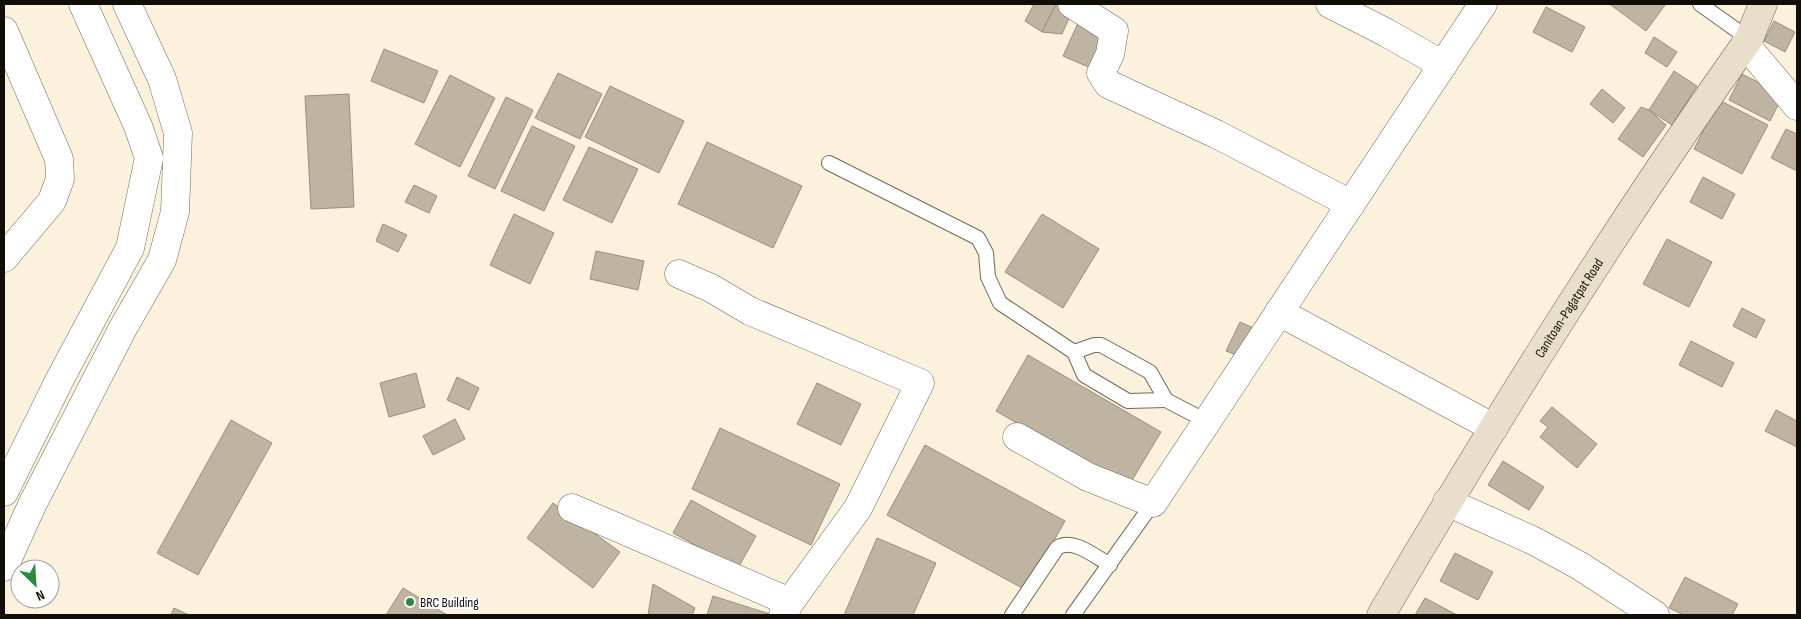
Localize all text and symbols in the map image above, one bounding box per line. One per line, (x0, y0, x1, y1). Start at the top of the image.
street label: Canitoan-Pagatpat Road (1531, 255, 1607, 361)
north arrow (10, 559, 60, 609)
text: N (33, 586, 47, 605)
place label: BRC Building (420, 594, 479, 611)
marker: BRC Building (404, 596, 416, 608)

